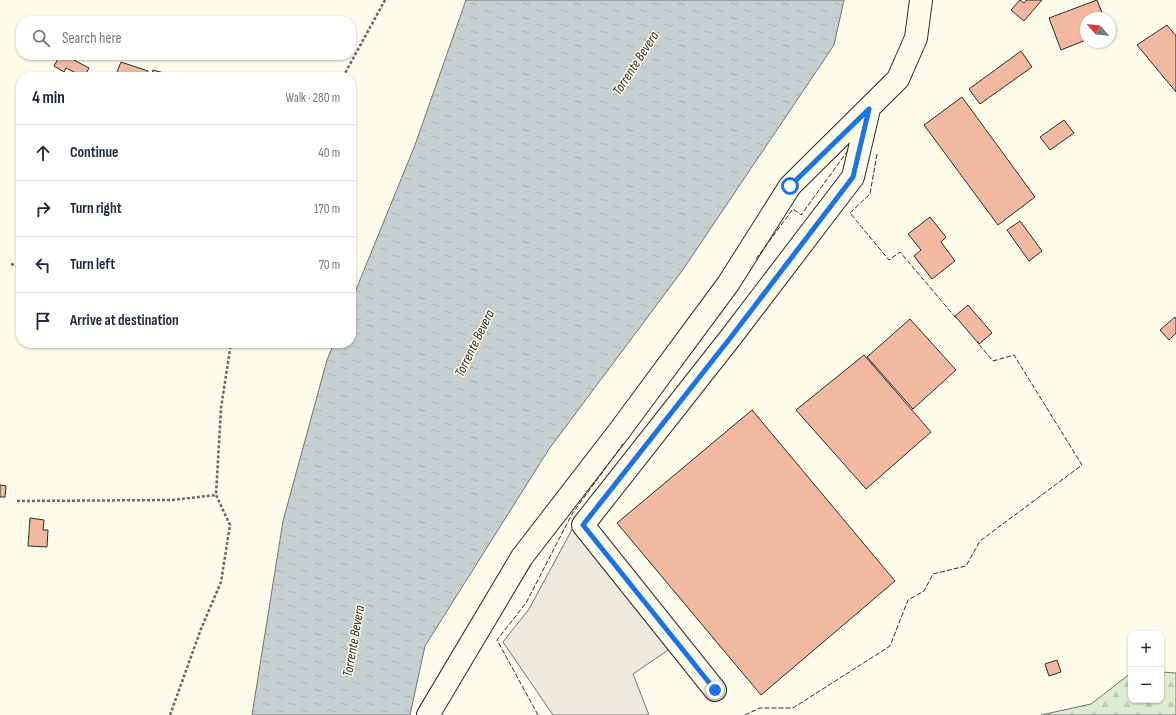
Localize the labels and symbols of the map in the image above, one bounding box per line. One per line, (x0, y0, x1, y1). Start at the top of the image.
north arrow (1080, 12, 1116, 48)
water label: Torrente Bevera (609, 28, 662, 98)
route start (781, 177, 799, 195)
water label: Torrente Bevera (451, 307, 498, 380)
water label: Torrente Bevera (339, 604, 368, 678)
route end (706, 681, 724, 699)

